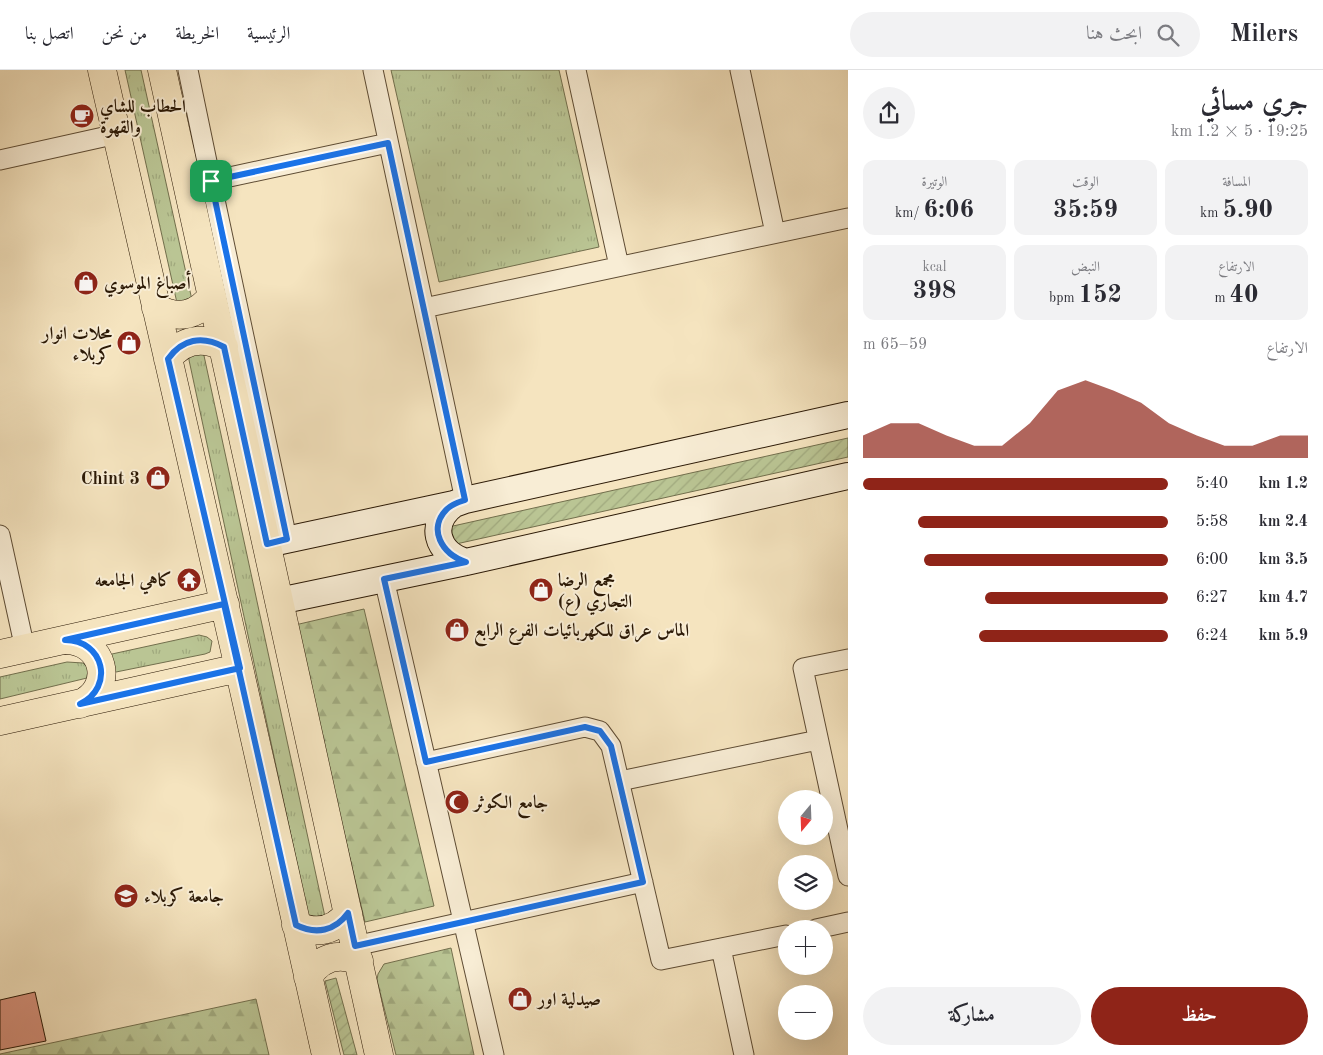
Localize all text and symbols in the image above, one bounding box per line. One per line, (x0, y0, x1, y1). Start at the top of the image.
search box (850, 12, 1200, 57)
icon: search (1154, 21, 1182, 49)
text: Milers (1230, 23, 1298, 47)
text: اتصل بنا (25, 25, 74, 43)
text: من نحن (102, 25, 147, 43)
text: الخريطة (175, 25, 219, 43)
text: الرئيسية (247, 25, 290, 43)
text: ابحث هنا (1086, 25, 1142, 44)
button: share (863, 87, 915, 139)
text: جري مسائي (1200, 89, 1308, 117)
place label: الحطاب للشاي والقهوة (100, 98, 186, 138)
cafe icon: الحطاب للشاي والقهوة (69, 103, 95, 129)
text: 19:25 · 5 × 1.2 km (1171, 124, 1308, 140)
pin (190, 160, 232, 202)
icon: arrive (197, 167, 225, 195)
text: الوتيرة (922, 175, 947, 189)
text: الوقت (1072, 175, 1099, 189)
text: المسافة (1222, 175, 1251, 189)
text: 6:06 (924, 198, 974, 223)
text: 35:59 (1053, 198, 1118, 223)
text: 5.90 (1222, 198, 1273, 223)
text: /km (895, 206, 924, 220)
text: km (1200, 206, 1222, 220)
text: kcal (922, 260, 947, 274)
text: النبض (1071, 260, 1100, 274)
text: الارتفاع (1218, 260, 1255, 274)
shop icon: أصباغ الموسوي (73, 270, 99, 296)
place label: أصباغ الموسوي (104, 270, 192, 298)
text: 398 (913, 279, 956, 304)
text: 152 (1078, 283, 1122, 308)
text: 40 (1230, 283, 1259, 308)
text: bpm (1049, 291, 1078, 305)
text: m (1214, 291, 1230, 305)
place label: محلات انوار كربلاء (40, 325, 113, 365)
shop icon: محلات انوار كربلاء (116, 330, 142, 356)
text: 59–65 m (863, 337, 927, 353)
text: الارتفاع (1266, 341, 1308, 357)
shop icon: Chint 3 (145, 465, 171, 491)
place label: Chint 3 (81, 470, 140, 488)
text: 5:40 (1196, 476, 1228, 492)
text: 1.2 km (1259, 476, 1308, 492)
text: 5:58 (1196, 514, 1228, 530)
text: 2.4 km (1259, 514, 1308, 530)
text: 6:00 (1196, 552, 1228, 568)
text: 3.5 km (1259, 552, 1308, 568)
temple icon: كاهي الجامعه (176, 567, 202, 593)
place label: كاهي الجامعه (95, 570, 172, 595)
place label: مجمع الرضا (ع) التجاري (558, 572, 632, 616)
shop icon: مجمع الرضا (ع) التجاري (528, 577, 554, 603)
text: 6:27 (1196, 590, 1228, 606)
text: 4.7 km (1259, 590, 1308, 606)
shop icon: الماس عراق للكهربائيات الفرع الرابع (444, 617, 470, 643)
place label: الماس عراق للكهربائيات الفرع الرابع (474, 621, 689, 647)
text: 6:24 (1196, 628, 1228, 644)
text: 5.9 km (1259, 628, 1308, 644)
mosque icon: جامع الكوثر (444, 789, 470, 815)
north arrow (778, 790, 832, 845)
map controls (778, 790, 833, 1040)
place label: جامع الكوثر (472, 792, 548, 819)
button: layers (778, 855, 833, 910)
school or university icon: جامعة كربلاء (113, 883, 139, 909)
place label: جامعة كربلاء (144, 886, 224, 907)
button: + (778, 920, 833, 975)
button: − (778, 985, 833, 1040)
shop icon: صيدلية اور (507, 986, 533, 1012)
button: مشاركة (863, 987, 1081, 1045)
button: حفظ (1091, 987, 1308, 1045)
place label: صيدلية اور (536, 991, 601, 1010)

